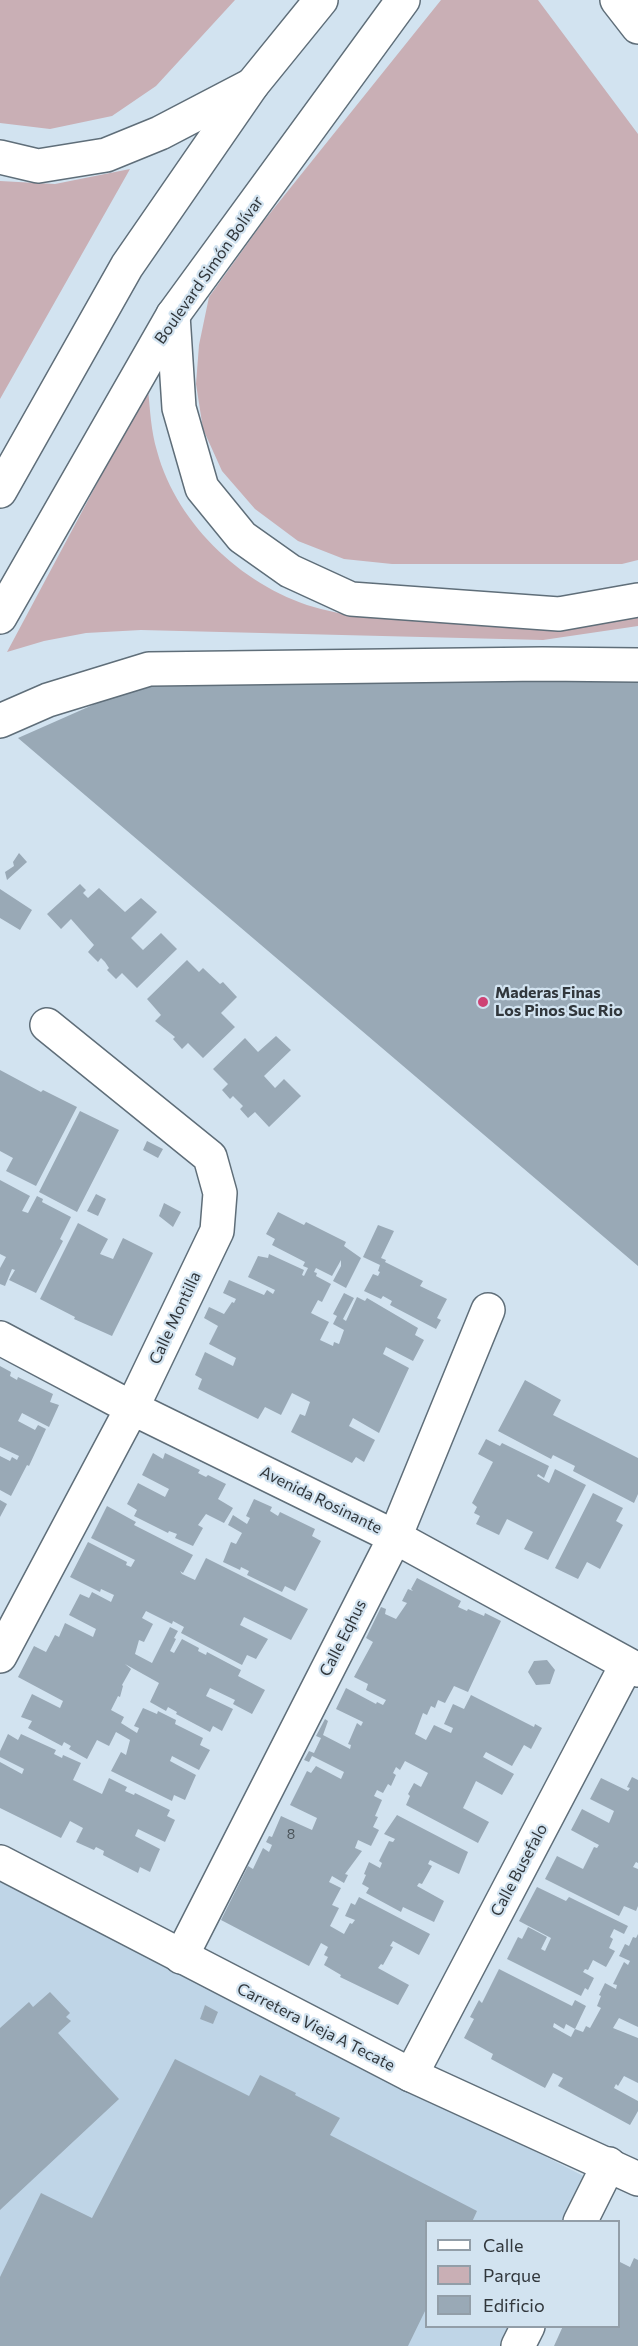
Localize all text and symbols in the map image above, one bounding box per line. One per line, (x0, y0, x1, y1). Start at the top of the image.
street label: Boulevard Simón Bolívar (151, 192, 267, 348)
place label: Maderas Finas Los Pinos Suc Rio (495, 983, 623, 1021)
marker: Maderas Finas Los Pinos Suc Rio (476, 995, 490, 1009)
street label: Calle Montilla (145, 1269, 205, 1367)
street label: Avenida Rosinante (257, 1462, 385, 1538)
street label: Calle Eqhus (316, 1597, 370, 1679)
street label: Calle Busefalo (487, 1820, 551, 1920)
house number: 8 (287, 1826, 295, 1842)
street label: Carretera Vieja A Tecate (234, 1979, 398, 2075)
legend (425, 2220, 620, 2328)
text: Calle (483, 2234, 523, 2256)
text: Parque (483, 2264, 541, 2286)
text: Edificio (483, 2294, 545, 2316)

